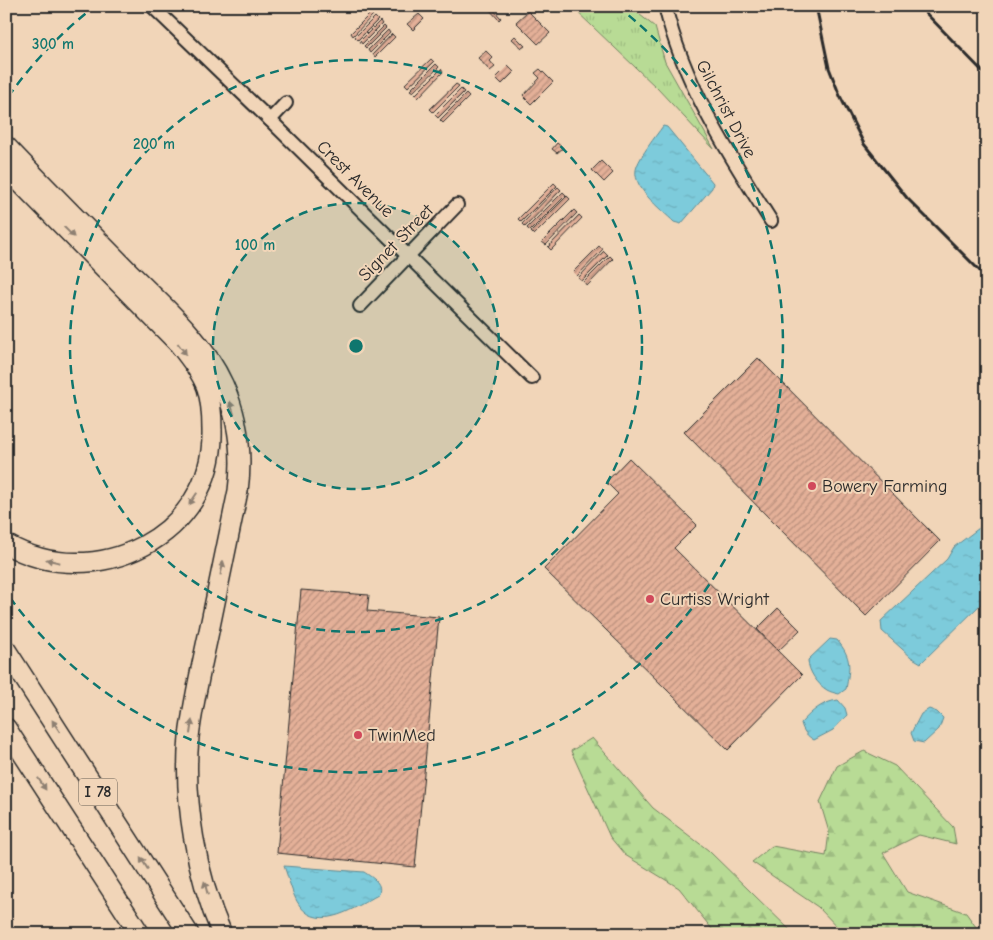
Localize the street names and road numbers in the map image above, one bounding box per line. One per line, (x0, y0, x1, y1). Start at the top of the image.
street label: Gilchrist Drive (691, 56, 761, 162)
street label: Crest Avenue (312, 136, 398, 222)
street label: Signet Street (354, 200, 438, 286)
road number: I 78 (79, 779, 117, 806)

